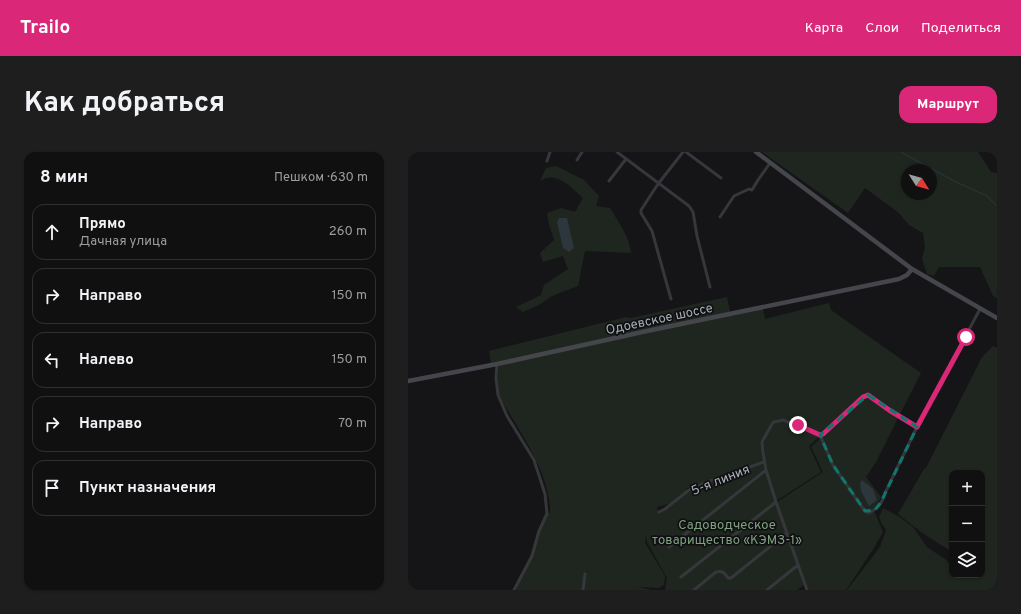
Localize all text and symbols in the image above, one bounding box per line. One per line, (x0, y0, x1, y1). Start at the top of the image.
text: Trailo (20, 16, 70, 40)
text: Карта (805, 20, 843, 37)
text: Слои (865, 20, 899, 37)
text: Поделиться (921, 20, 1001, 37)
text: Как добраться (24, 86, 225, 122)
button: Маршрут (899, 86, 997, 123)
north arrow (901, 164, 937, 200)
text: 8 мин (40, 167, 88, 189)
text: Пешком · 630 m (274, 170, 368, 186)
text: Прямо (79, 215, 126, 234)
icon: ahead (41, 221, 63, 243)
text: 260 m (329, 224, 367, 240)
text: Дачная улица (79, 234, 167, 250)
icon: right (41, 285, 63, 307)
text: Направо (79, 287, 142, 306)
text: 150 m (332, 288, 367, 304)
street label: Одоевское шоссе (604, 301, 714, 339)
route start (957, 328, 975, 346)
icon: left (41, 349, 63, 371)
text: Налево (79, 351, 134, 370)
text: 150 m (332, 352, 367, 368)
icon: right (41, 413, 63, 435)
text: Направо (79, 415, 142, 434)
text: 70 m (338, 416, 367, 432)
route end (789, 416, 807, 434)
street label: 5-я линия (689, 462, 752, 500)
map controls (949, 470, 985, 578)
button: + (949, 470, 985, 506)
icon: arrive (41, 477, 63, 499)
text: Пункт назначения (79, 479, 216, 498)
button: − (949, 506, 985, 542)
park label: Садоводческое товарищество «КЭМЗ-1» (652, 518, 802, 549)
button: layers (949, 542, 985, 578)

